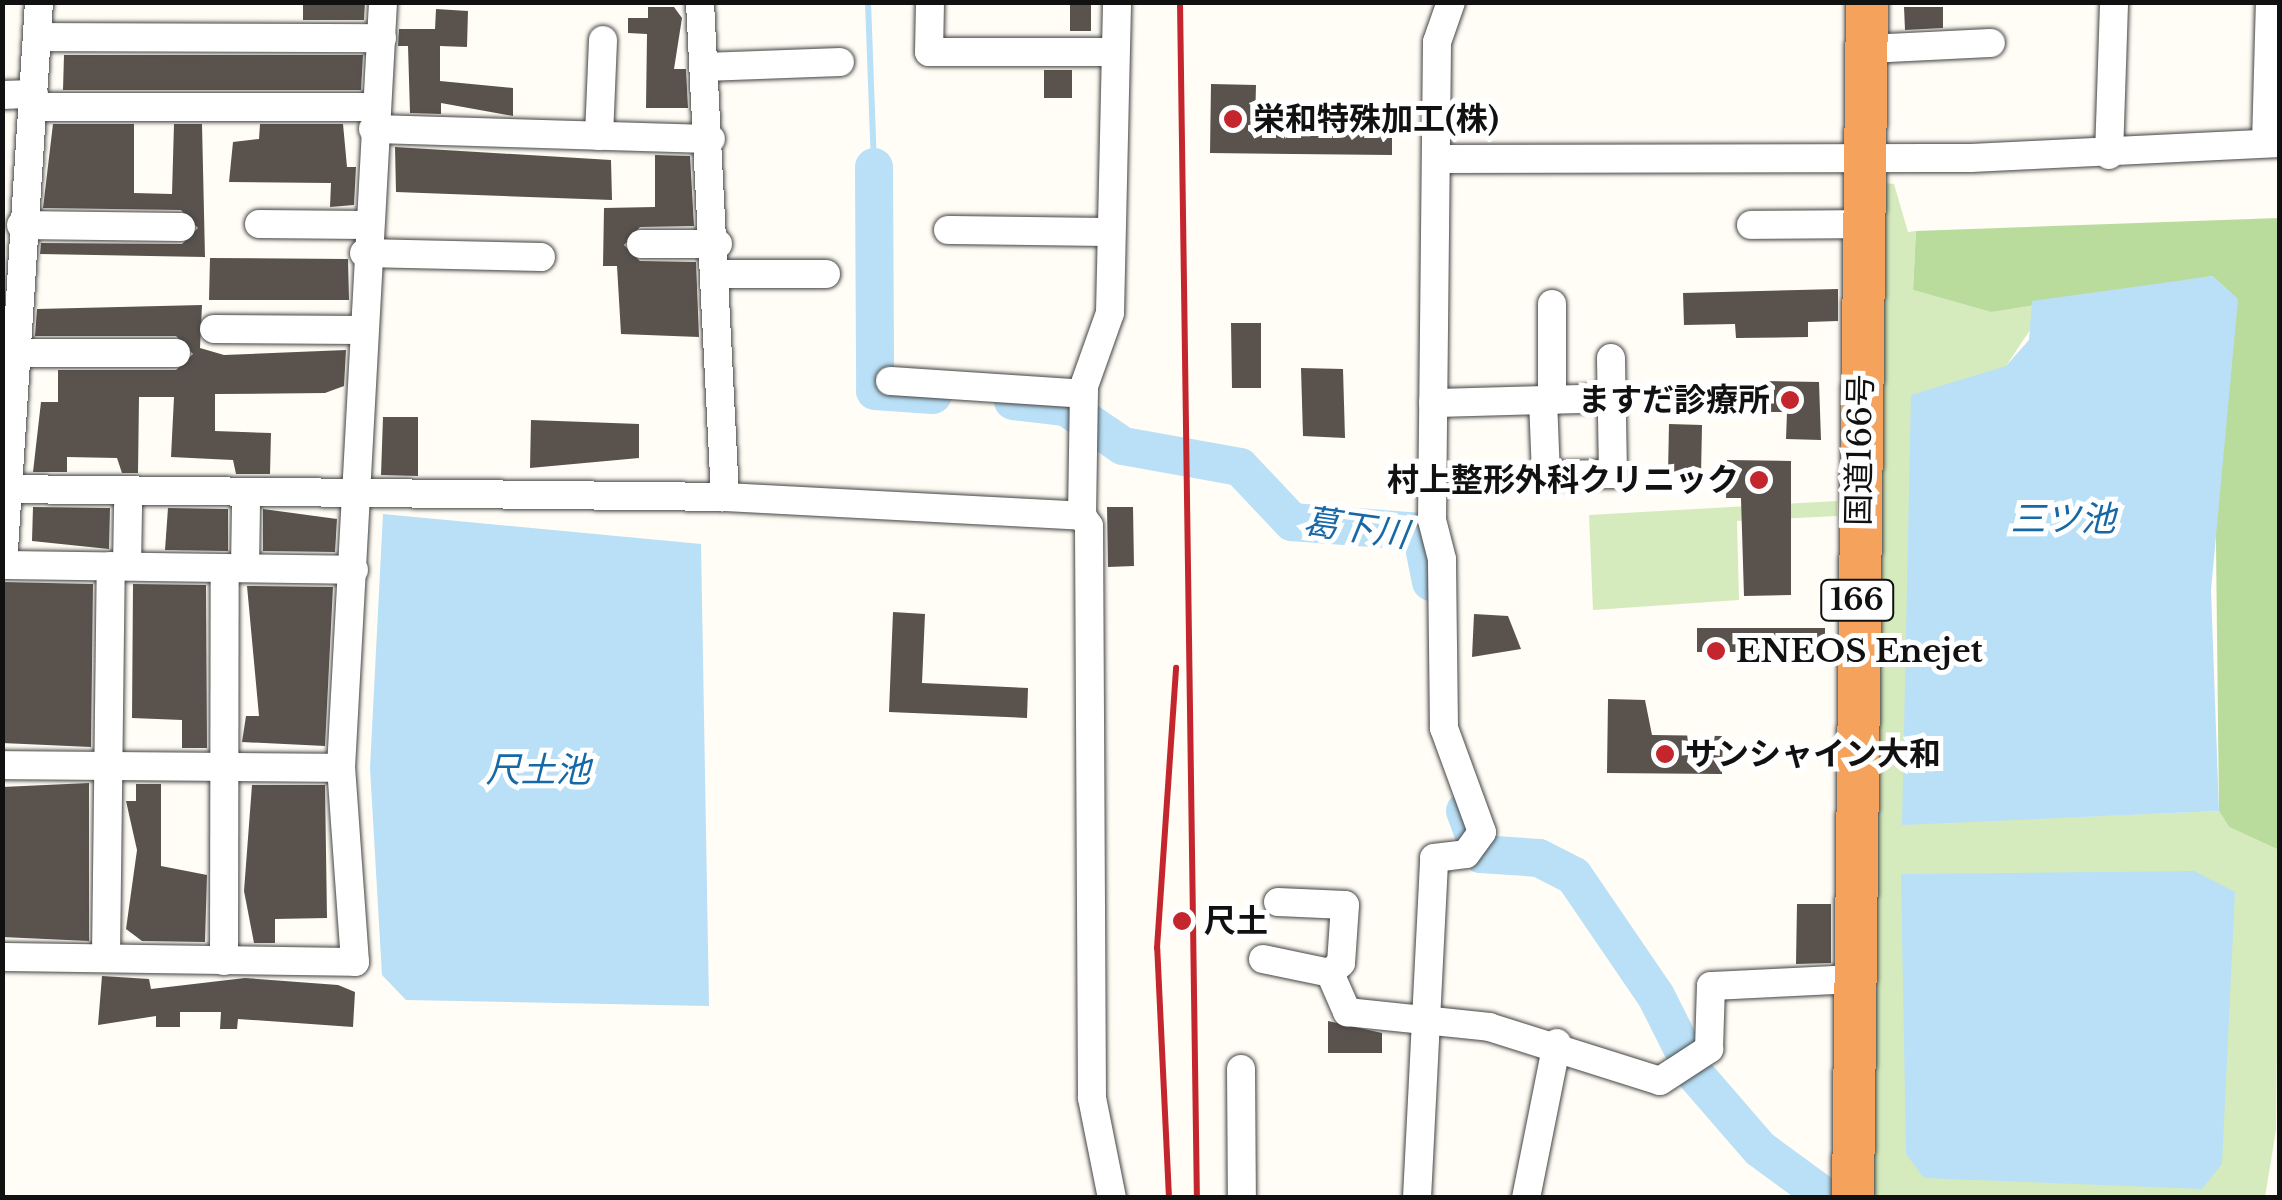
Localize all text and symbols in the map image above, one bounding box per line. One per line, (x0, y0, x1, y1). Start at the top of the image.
place label: 栄和特殊加工(株) (1253, 100, 1499, 138)
marker: 栄和特殊加工(株) (1222, 108, 1244, 130)
street label: 国道166号 (1839, 374, 1881, 526)
place label: ますだ診療所 (1578, 381, 1770, 419)
marker: ますだ診療所 (1779, 389, 1801, 411)
place label: 村上整形外科クリニック (1387, 461, 1739, 499)
marker: 村上整形外科クリニック (1748, 469, 1770, 491)
water label: 三ツ池 (2011, 498, 2115, 540)
water label: 葛下川 (1301, 500, 1411, 556)
road number: 166 (1820, 575, 1894, 625)
place label: ENEOS Enejet (1736, 632, 1983, 670)
marker: ENEOS Enejet (1705, 640, 1727, 662)
place label: サンシャイン大和 (1685, 735, 1941, 773)
marker: サンシャイン大和 (1654, 743, 1676, 765)
water label: 尺土池 (486, 749, 590, 791)
place label: 尺土 (1204, 902, 1268, 940)
marker: 尺土 (1169, 908, 1195, 934)

